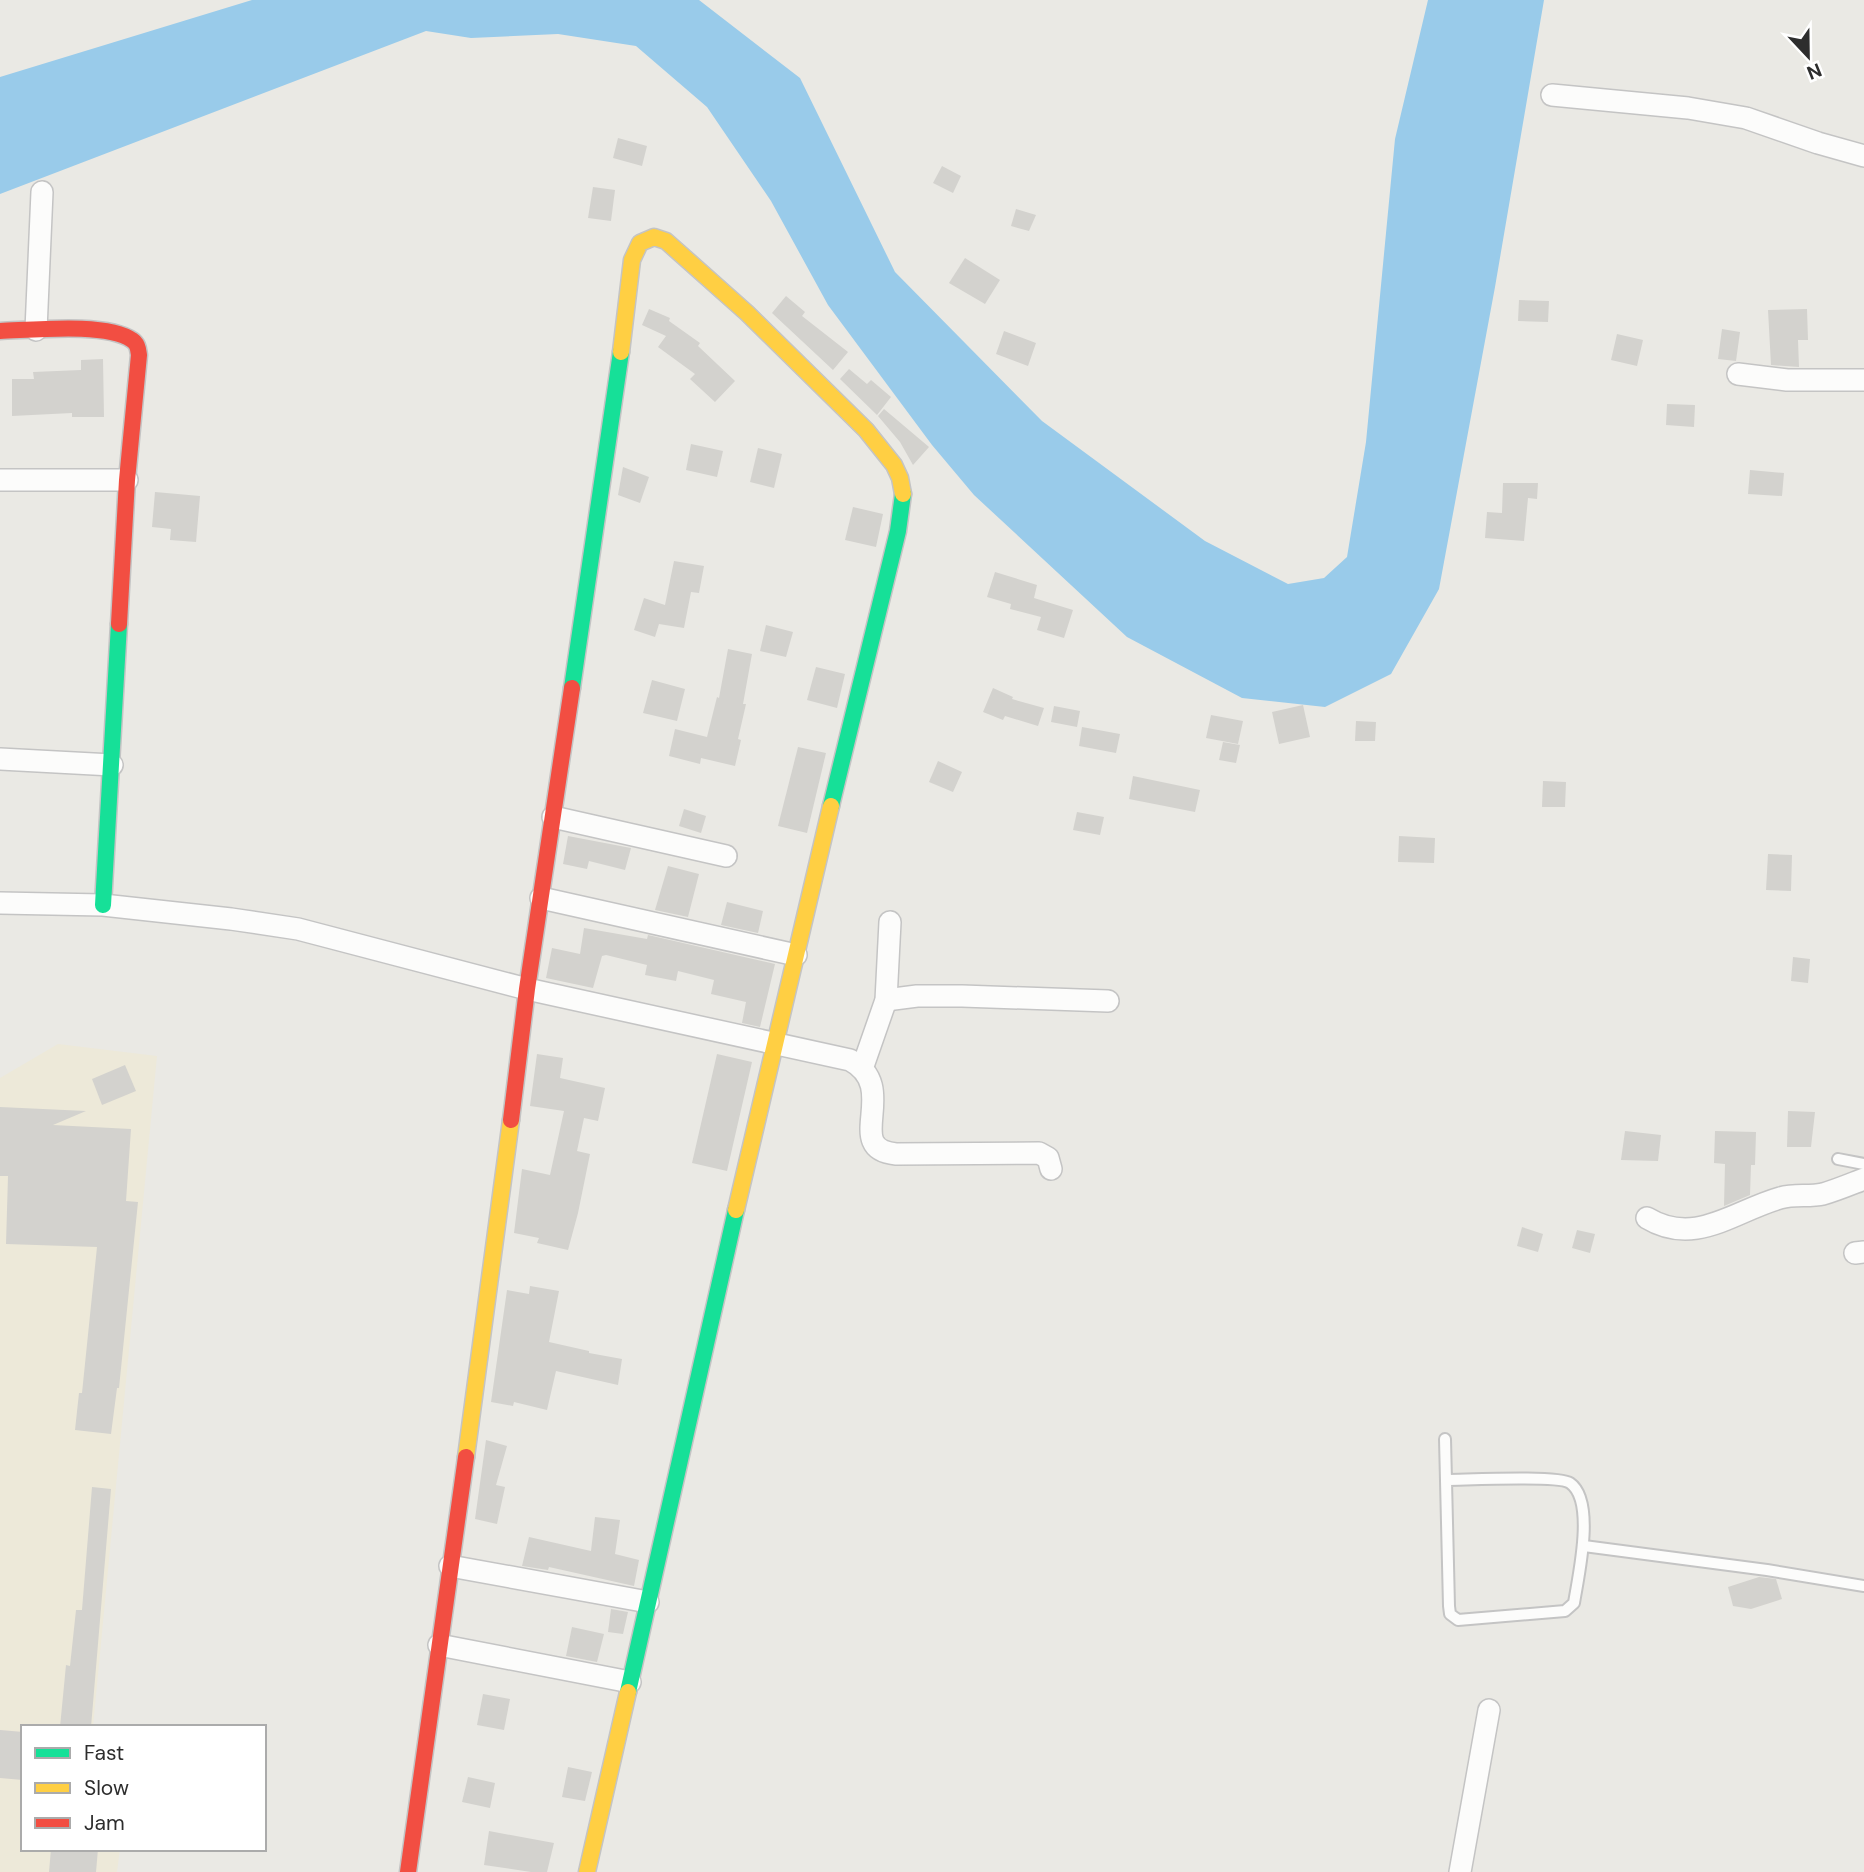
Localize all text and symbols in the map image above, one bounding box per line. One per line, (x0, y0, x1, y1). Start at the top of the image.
north arrow (1773, 21, 1843, 91)
text: N (1803, 57, 1825, 85)
legend (21, 1725, 266, 1851)
text: Fast (84, 1739, 124, 1767)
text: Slow (84, 1774, 129, 1802)
text: Jam (84, 1809, 125, 1837)

